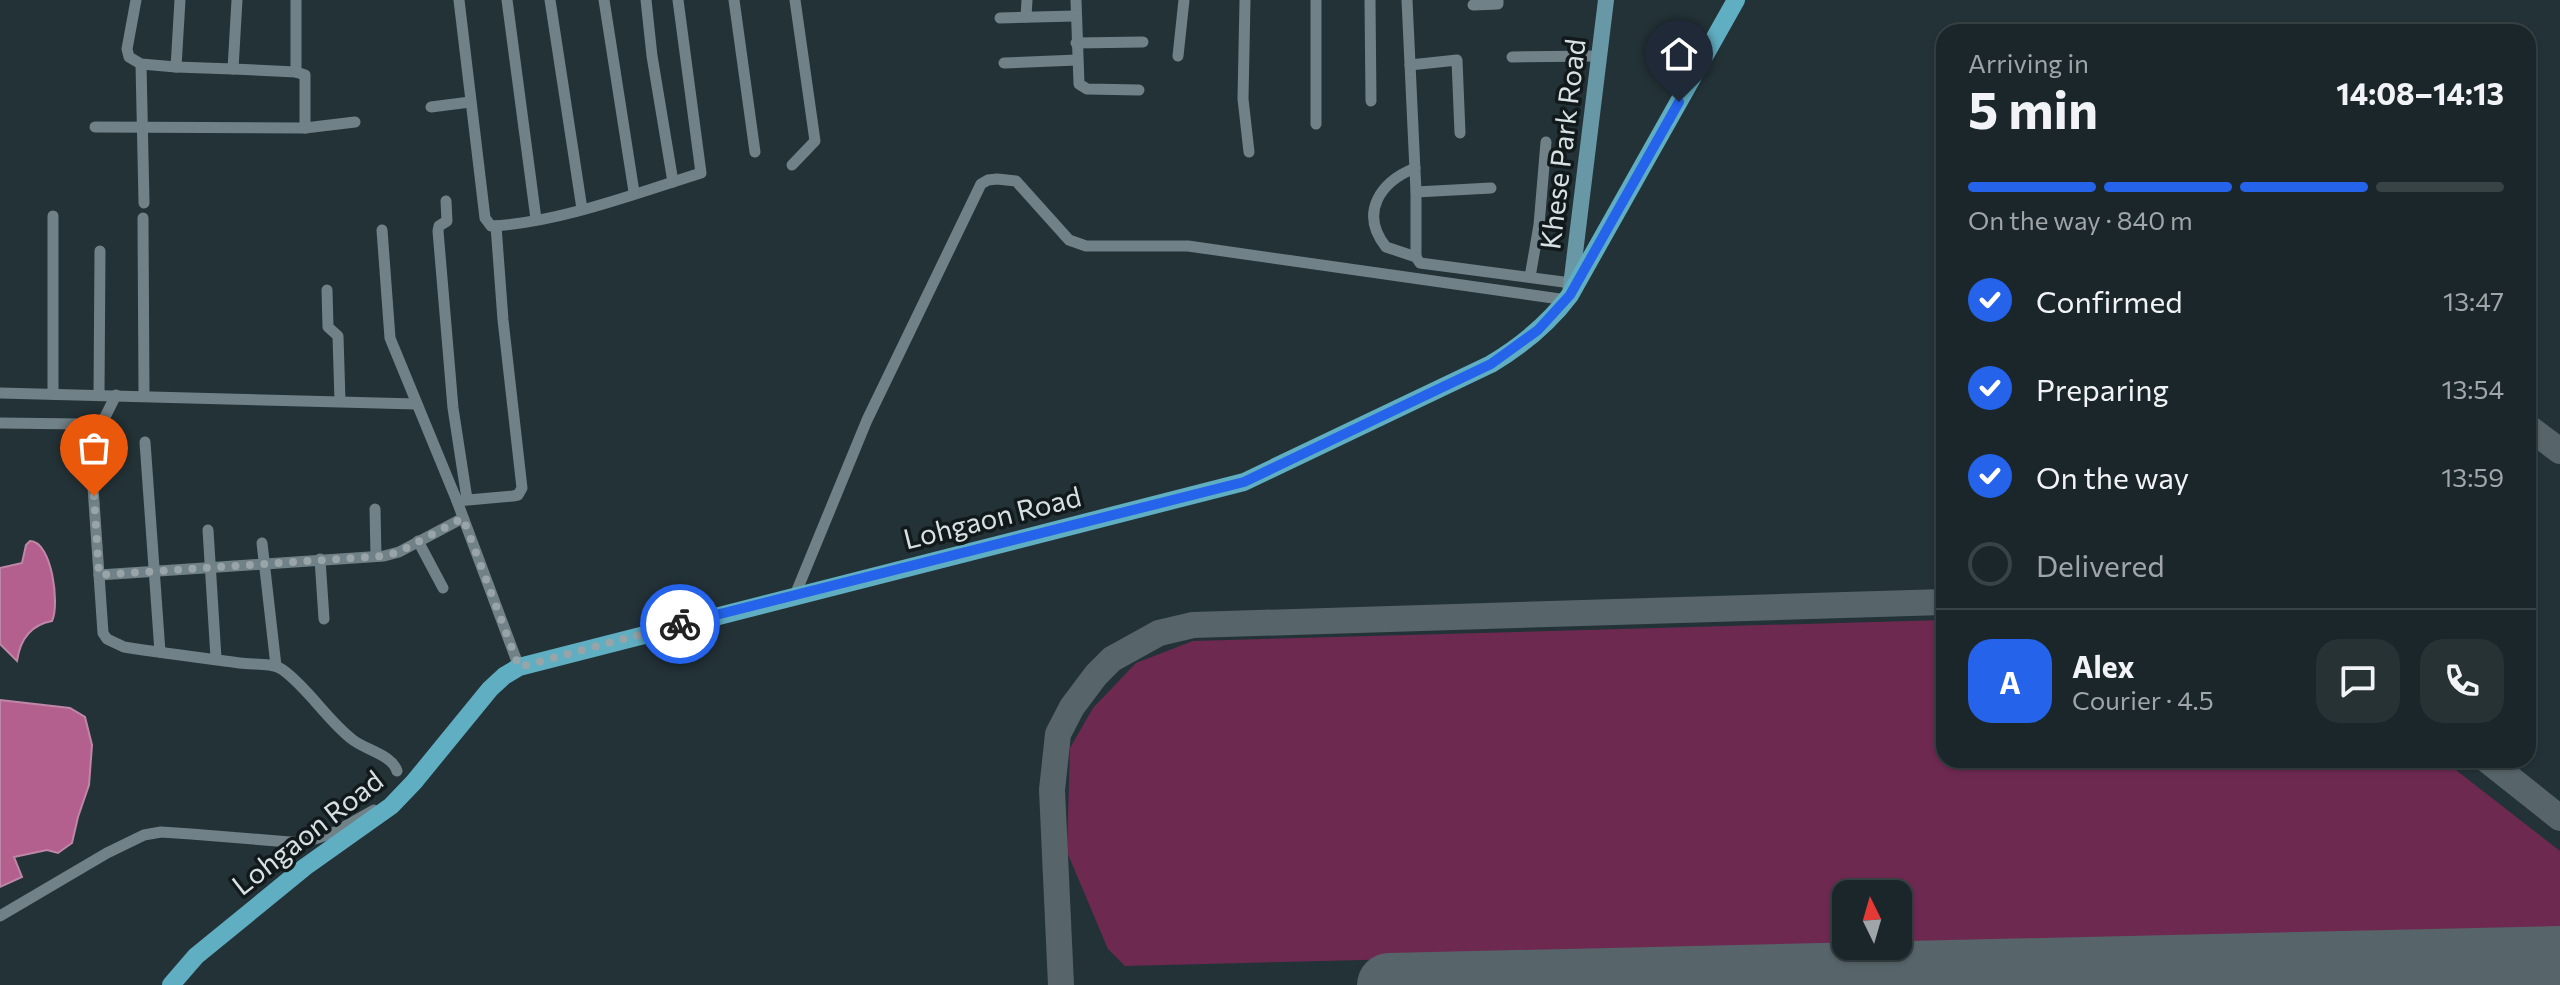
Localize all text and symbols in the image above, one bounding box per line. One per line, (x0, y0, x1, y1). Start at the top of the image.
pin (1645, 20, 1713, 102)
icon: home (1657, 32, 1701, 76)
street label: Khese Park Road (1532, 37, 1592, 251)
text: Arriving in (1968, 47, 2089, 78)
text: 14:08–14:13 (2336, 74, 2504, 111)
text: 5 min (1968, 76, 2098, 140)
text: On the way · 840 m (1968, 204, 2193, 235)
icon: check (1968, 278, 2012, 322)
text: Confirmed (2036, 282, 2183, 319)
text: 13:47 (2443, 285, 2504, 316)
icon: check (1968, 366, 2012, 410)
text: Preparing (2036, 370, 2169, 407)
text: 13:54 (2441, 373, 2504, 404)
pin (60, 414, 128, 496)
icon: bag (72, 426, 116, 470)
icon: check (1968, 454, 2012, 498)
text: On the way (2036, 458, 2189, 495)
text: 13:59 (2441, 461, 2504, 492)
street label: Lohgaon Road (900, 478, 1084, 556)
text: Delivered (2036, 546, 2165, 583)
courier (640, 584, 720, 664)
icon: bike (658, 602, 702, 646)
button: chat (2316, 639, 2400, 723)
button: phone (2420, 639, 2504, 723)
text: Alex (2072, 647, 2135, 684)
text: A (1999, 663, 2021, 700)
text: Courier · 4.5 (2072, 684, 2214, 715)
street label: Lohgaon Road (225, 763, 389, 901)
north arrow (1832, 880, 1912, 960)
map controls (1832, 880, 1912, 960)

